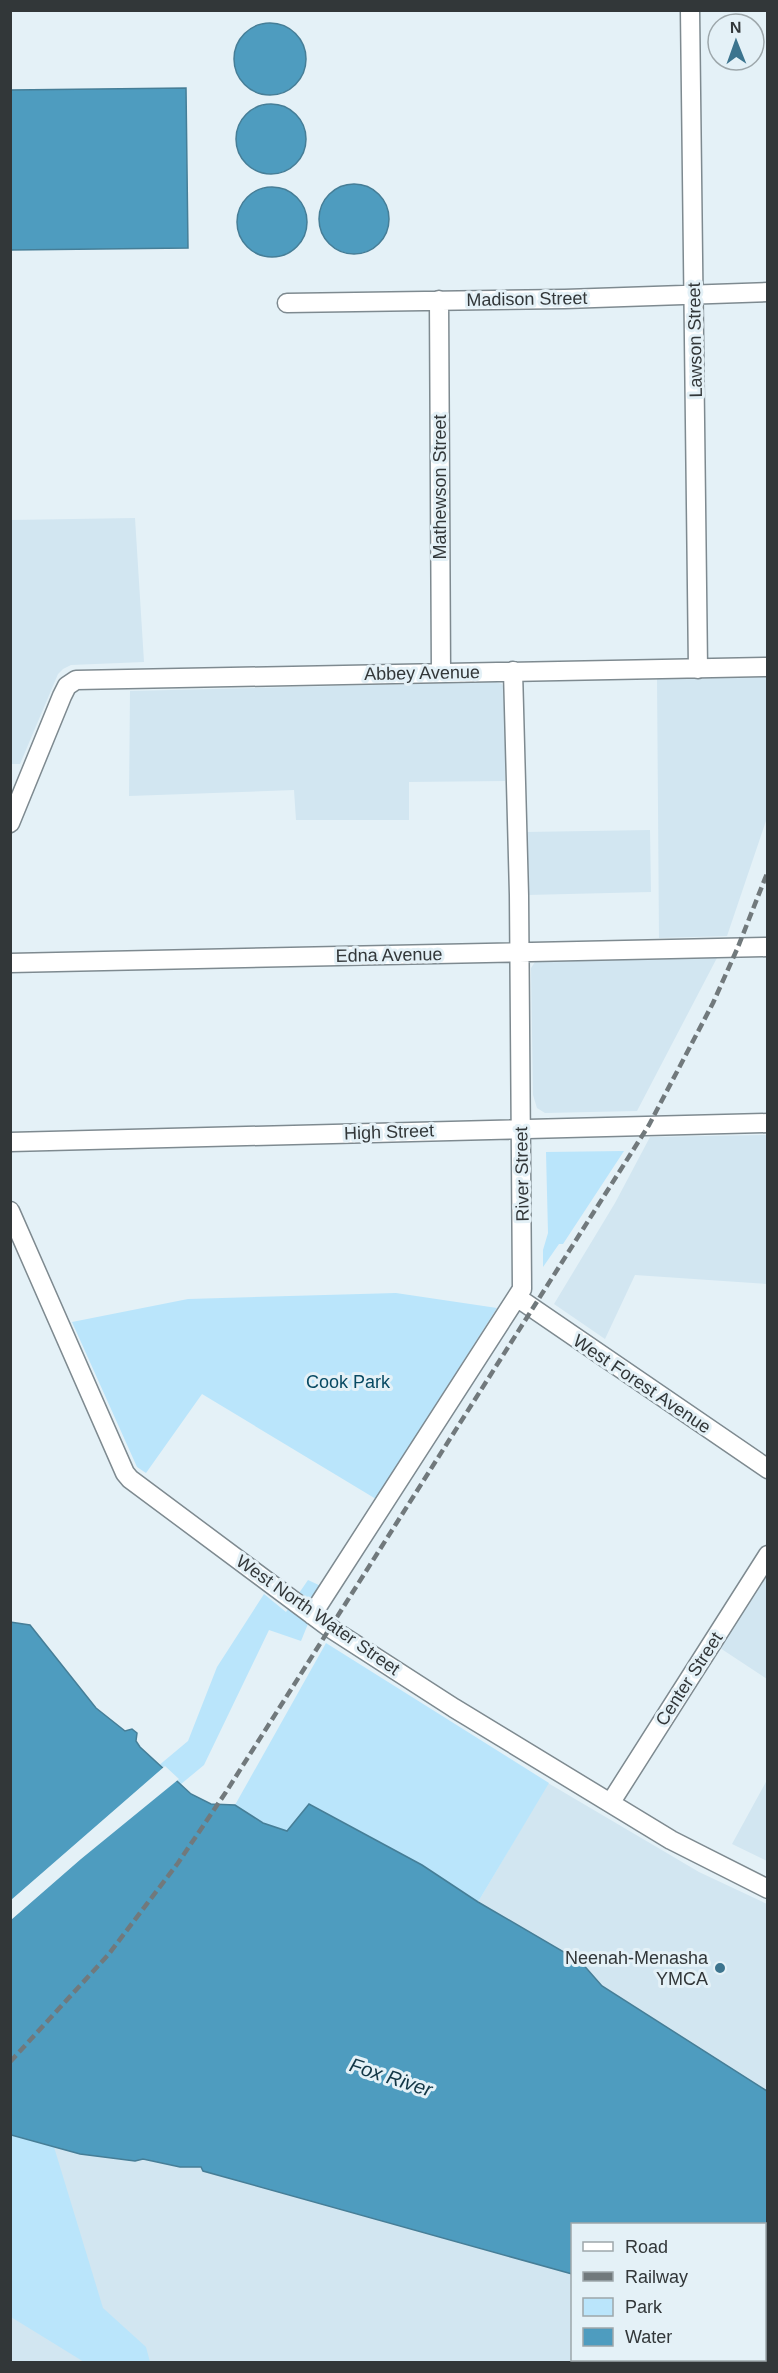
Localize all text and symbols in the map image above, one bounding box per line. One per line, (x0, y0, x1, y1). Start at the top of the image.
north arrow (706, 12, 766, 72)
text: N (730, 19, 742, 36)
street label: Lawson Street (684, 282, 706, 398)
street label: Madison Street (466, 288, 588, 310)
street label: Mathewson Street (430, 414, 450, 560)
street label: Abbey Avenue (364, 662, 480, 684)
street label: Edna Avenue (335, 944, 443, 966)
street label: High Street (344, 1120, 434, 1144)
street label: River Street (511, 1126, 533, 1222)
street label: West Forest Avenue (569, 1331, 715, 1437)
park label: Cook Park (306, 1372, 391, 1392)
street label: West North Water Street (232, 1551, 404, 1679)
street label: Center Street (651, 1629, 727, 1729)
place label: Neenah-Menasha YMCA (565, 1948, 709, 1989)
marker: Neenah-Menasha YMCA (713, 1961, 727, 1975)
water label: Fox River (347, 2053, 436, 2101)
legend (571, 2223, 766, 2361)
text: Road (625, 2237, 668, 2257)
text: Railway (625, 2267, 688, 2287)
text: Park (625, 2297, 663, 2317)
text: Water (625, 2327, 672, 2347)

